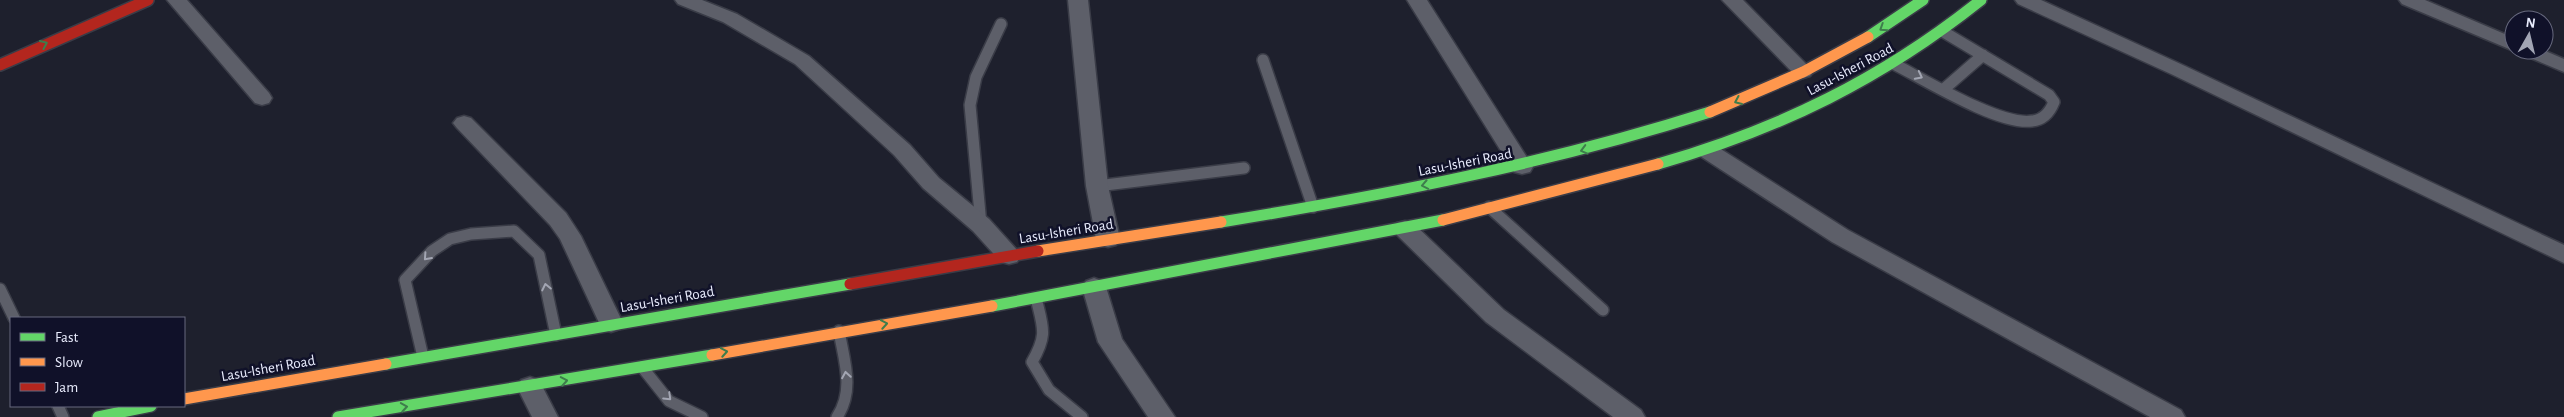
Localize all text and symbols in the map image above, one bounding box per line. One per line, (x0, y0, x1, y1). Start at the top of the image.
north arrow (2504, 10, 2554, 60)
text: N (2525, 16, 2536, 31)
one-way arrow (1879, 21, 1888, 31)
one-way arrow (39, 40, 48, 51)
street label: Lasu-Isheri Road (1805, 40, 1896, 98)
one-way arrow (1914, 70, 1923, 80)
one-way arrow (1734, 94, 1743, 105)
one-way arrow (1580, 145, 1588, 155)
street label: Lasu-Isheri Road (1417, 146, 1514, 179)
one-way arrow (1421, 180, 1430, 190)
street label: Lasu-Isheri Road (1018, 217, 1115, 246)
one-way arrow (424, 252, 433, 261)
one-way arrow (541, 283, 552, 292)
street label: Lasu-Isheri Road (619, 284, 716, 315)
legend (10, 317, 185, 407)
one-way arrow (880, 319, 889, 329)
text: Fast (55, 330, 79, 345)
one-way arrow (720, 348, 729, 358)
street label: Lasu-Isheri Road (220, 353, 317, 384)
text: Slow (55, 355, 83, 370)
one-way arrow (841, 371, 852, 379)
one-way arrow (560, 376, 569, 386)
text: Jam (55, 380, 78, 395)
one-way arrow (662, 391, 671, 400)
one-way arrow (400, 402, 408, 412)

